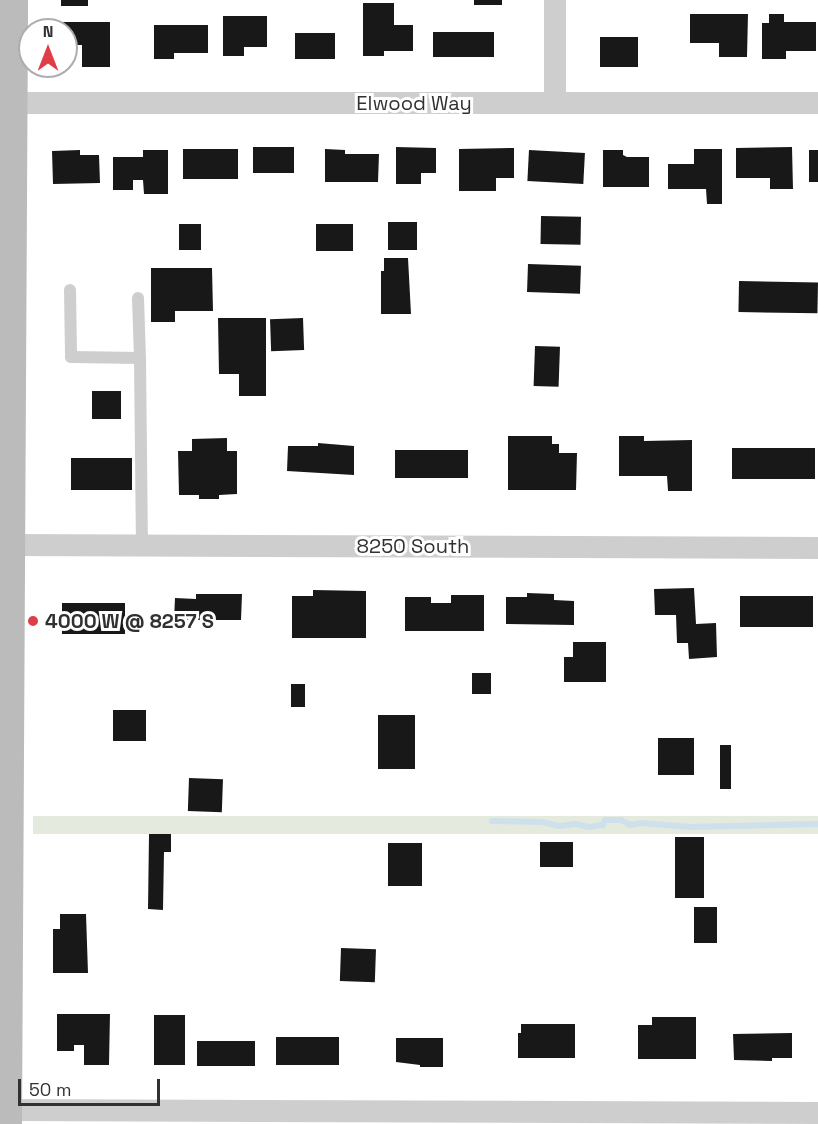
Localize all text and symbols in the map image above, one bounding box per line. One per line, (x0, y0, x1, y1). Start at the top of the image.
north arrow (18, 18, 78, 78)
text: N (43, 21, 53, 42)
street label: Elwood Way (356, 91, 472, 115)
street label: 8250 South (357, 534, 469, 558)
place label: 4000 W @ 8257 S (45, 609, 214, 633)
marker: 4000 W @ 8257 S (26, 614, 40, 628)
scale bar (21, 1067, 164, 1105)
text: 50 m (29, 1078, 71, 1101)

